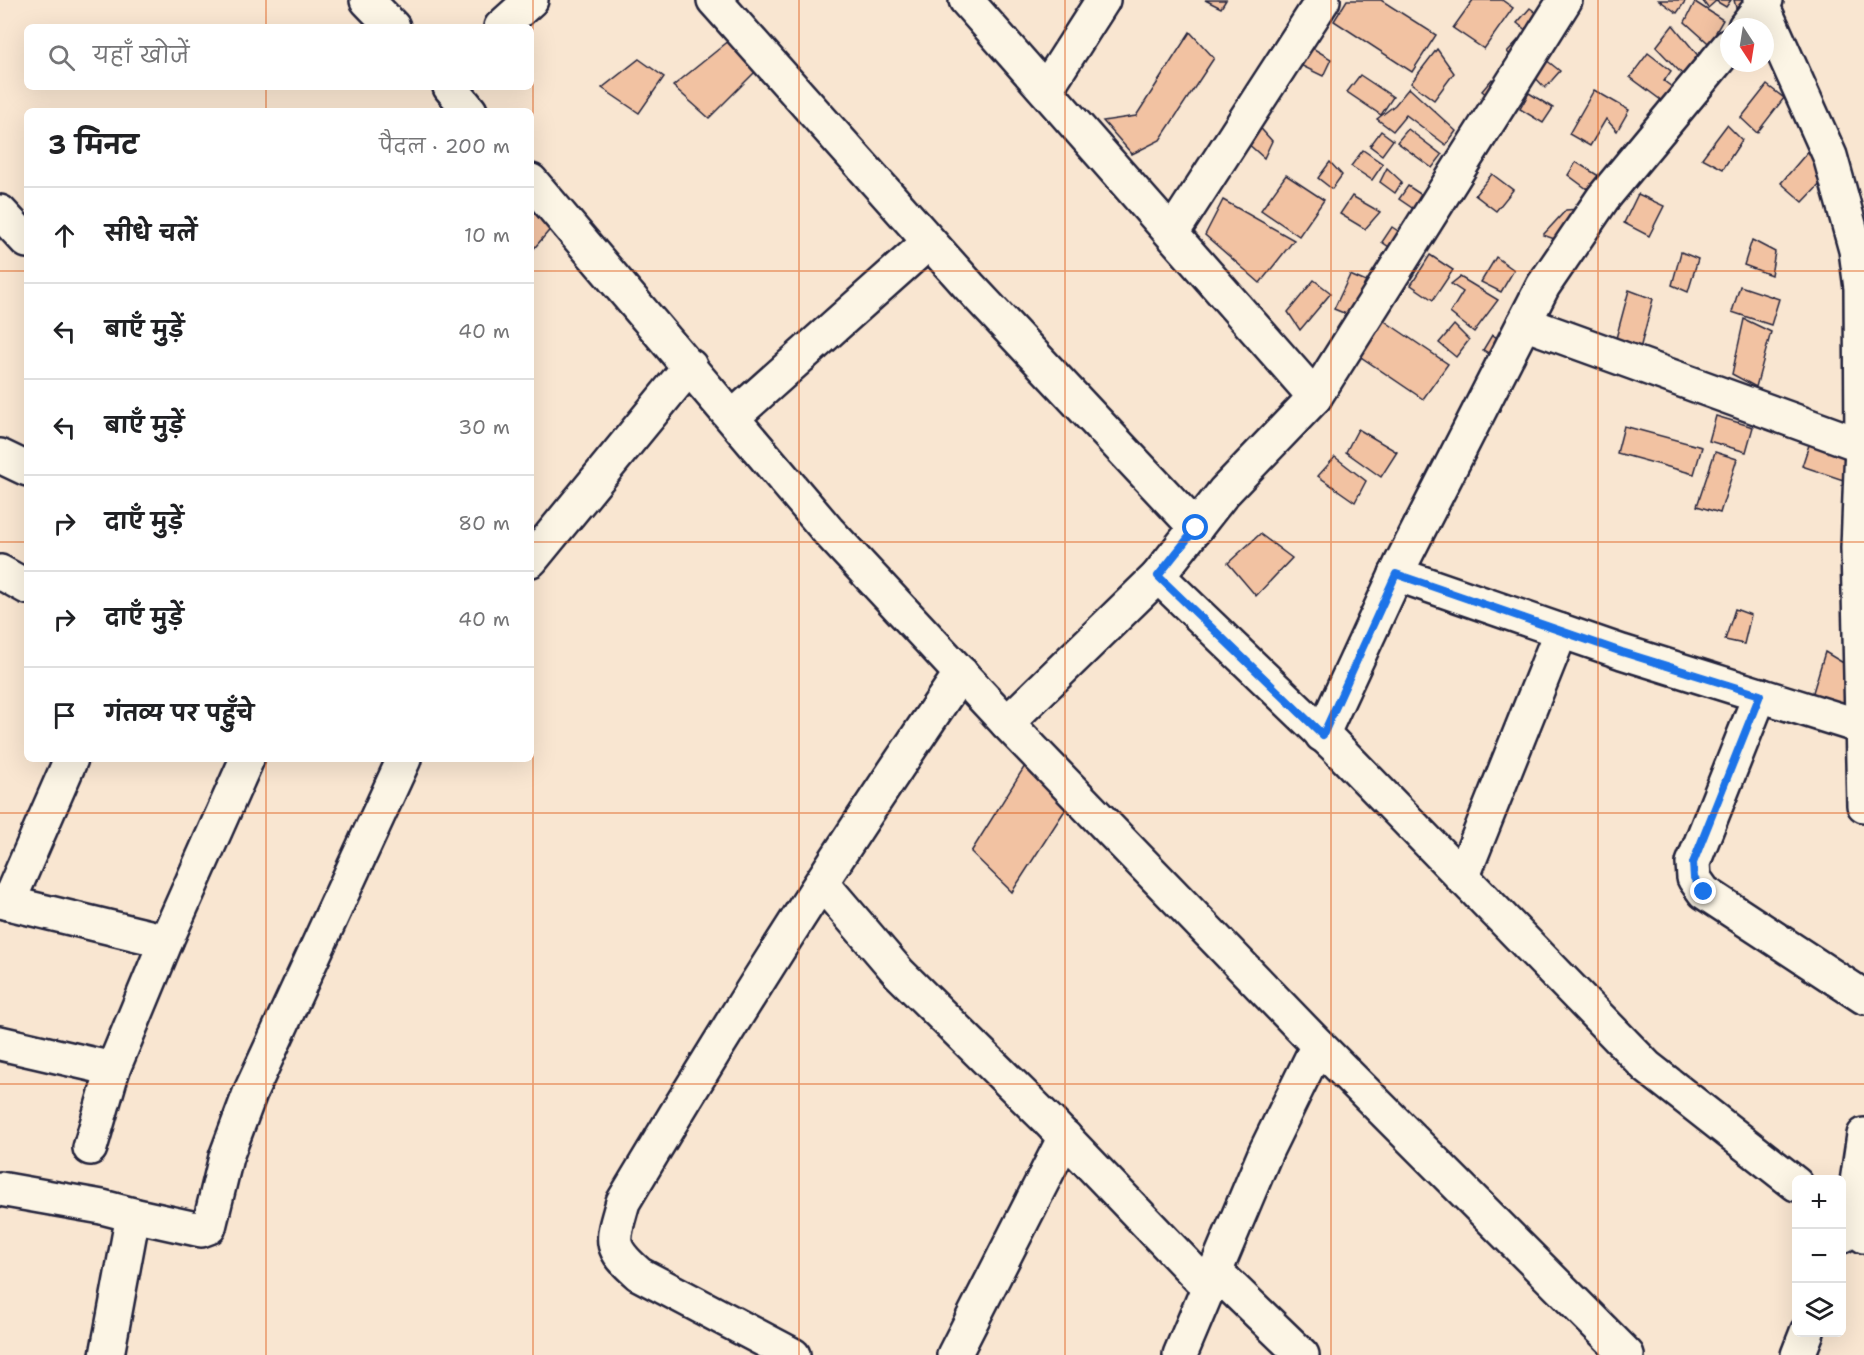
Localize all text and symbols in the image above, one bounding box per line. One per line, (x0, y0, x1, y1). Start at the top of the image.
north arrow (1720, 18, 1774, 72)
search box (24, 24, 534, 90)
icon: search (45, 41, 78, 74)
text: यहाँ खोजें (93, 41, 189, 70)
text: 3 मिनट (48, 127, 138, 162)
text: पैदल · 200 m (379, 133, 510, 159)
icon: ahead (48, 219, 81, 252)
text: सीधे चलें (105, 219, 197, 248)
text: 10 m (464, 222, 510, 248)
icon: left (48, 315, 81, 348)
text: बाएँ मुड़ें (105, 315, 184, 344)
text: 40 m (458, 318, 510, 344)
icon: left (48, 411, 81, 444)
text: बाएँ मुड़ें (105, 411, 184, 440)
text: 30 m (458, 414, 510, 440)
icon: right (48, 507, 81, 540)
text: दाएँ मुड़ें (105, 507, 184, 536)
text: 80 m (458, 510, 510, 536)
route start (1182, 514, 1208, 540)
icon: right (48, 603, 81, 636)
text: दाएँ मुड़ें (105, 603, 184, 632)
text: 40 m (458, 606, 510, 632)
icon: arrive (48, 699, 81, 732)
text: गंतव्य पर पहुँचे (105, 699, 254, 728)
route end (1690, 878, 1716, 904)
map controls (1792, 1175, 1846, 1337)
button: + (1792, 1175, 1846, 1229)
button: − (1792, 1229, 1846, 1283)
button: layers (1792, 1283, 1846, 1337)

